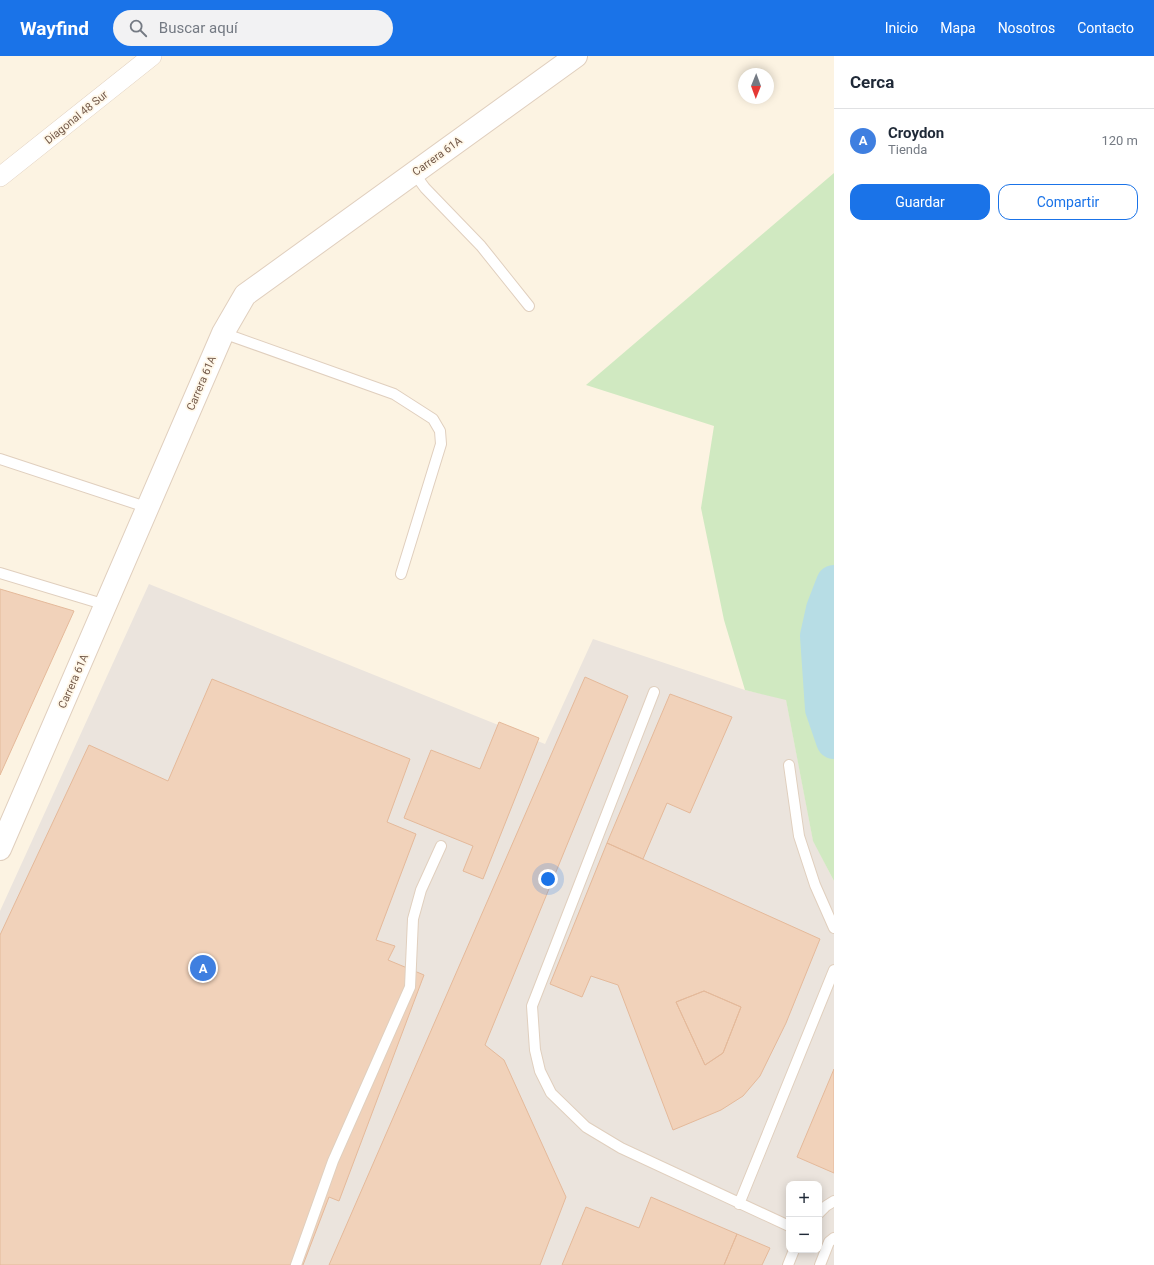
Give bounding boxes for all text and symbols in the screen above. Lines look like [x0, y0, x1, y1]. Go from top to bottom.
search box [113, 10, 393, 46]
text: Wayfind [20, 17, 89, 40]
icon: search [127, 17, 149, 39]
text: Buscar aquí [159, 19, 238, 37]
text: Inicio [885, 20, 918, 36]
text: Mapa [940, 20, 976, 36]
text: Nosotros [998, 20, 1055, 36]
text: Contacto [1077, 20, 1134, 36]
north arrow [738, 68, 774, 104]
text: Cerca [850, 72, 894, 92]
street label: Diagonal 48 Sur [42, 88, 111, 147]
text: Croydon [888, 124, 944, 142]
text: A [859, 133, 867, 148]
text: 120 m [1101, 133, 1138, 148]
street label: Carrera 61A [410, 134, 465, 179]
text: Tienda [888, 142, 927, 157]
button: Guardar [850, 184, 990, 220]
button: Compartir [998, 184, 1138, 220]
street label: Carrera 61A [184, 353, 219, 412]
street label: Carrera 61A [56, 651, 92, 710]
your location [538, 869, 558, 889]
pin: A [190, 953, 216, 983]
map controls [786, 1181, 822, 1253]
button: + [786, 1181, 822, 1217]
button: − [786, 1217, 822, 1253]

